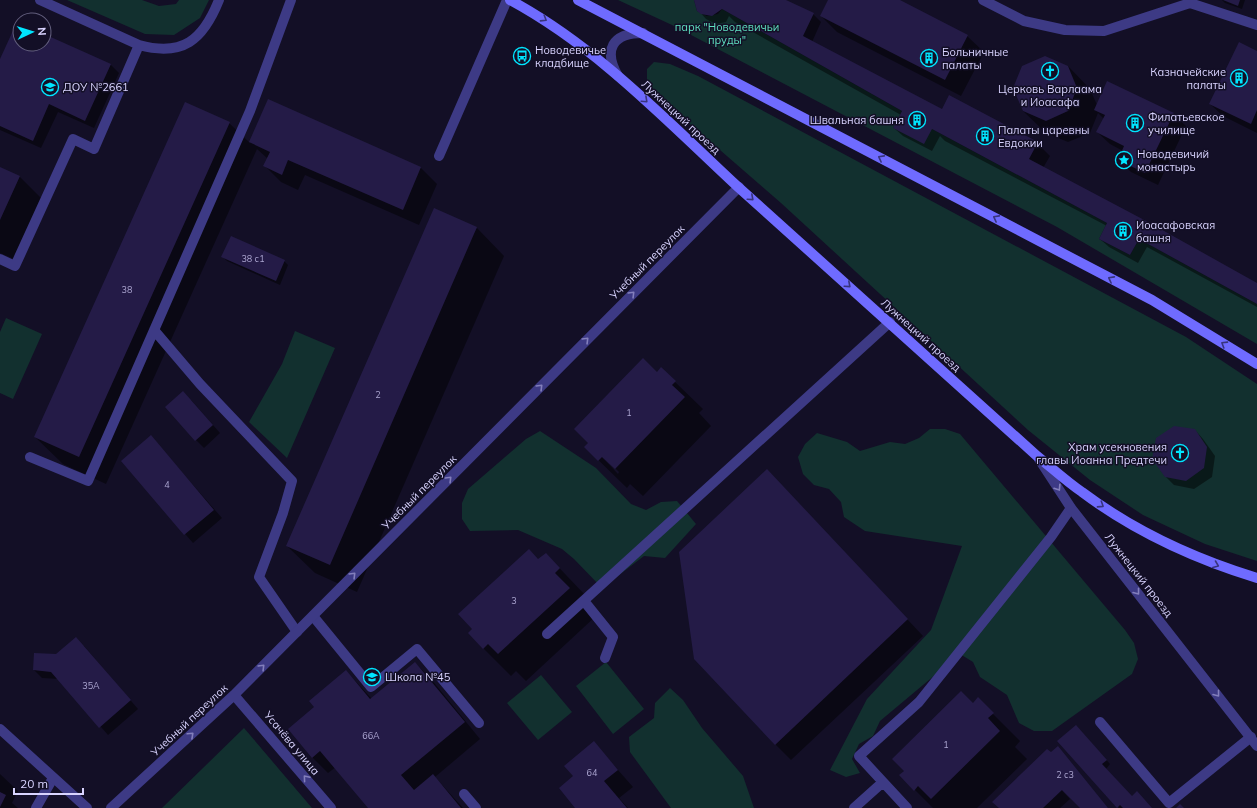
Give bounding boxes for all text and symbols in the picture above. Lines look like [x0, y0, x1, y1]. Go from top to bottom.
north arrow [12, 12, 52, 52]
one-way arrow [540, 14, 547, 21]
park label: парк "Новодевичьи пруды" [675, 20, 779, 47]
text: N [35, 27, 49, 36]
place label: Новодевичье кладбище [535, 43, 606, 70]
place label: Больничные палаты [942, 45, 1008, 72]
bus stop icon: Новодевичье кладбище [512, 46, 532, 66]
building icon: Больничные палаты [919, 48, 939, 68]
church icon: Церковь Варлаама и Иоасафа [1040, 61, 1060, 81]
place label: Казначейские палаты [1150, 65, 1226, 92]
building icon: Казначейские палаты [1229, 68, 1249, 88]
school or university icon: ДОУ №2661 [40, 77, 60, 97]
street label: Лужнецкий проезд [639, 77, 724, 157]
place label: ДОУ №2661 [63, 80, 129, 94]
place label: Церковь Варлаама и Иоасафа [998, 82, 1102, 109]
one-way arrow [640, 96, 648, 103]
building icon: Швальная башня [907, 110, 927, 130]
place label: Филатьевское училище [1148, 110, 1225, 137]
place label: Швальная башня [810, 113, 904, 127]
building icon: Филатьевское училище [1125, 113, 1145, 133]
place label: Палаты царевны Евдокии [998, 123, 1090, 150]
building icon: Палаты царевны Евдокии [975, 126, 995, 146]
place label: Новодевичий монастырь [1137, 147, 1209, 174]
place icon: Новодевичий монастырь [1114, 150, 1134, 170]
one-way arrow [878, 155, 885, 163]
one-way arrow [746, 193, 754, 201]
one-way arrow [993, 216, 1001, 223]
place label: Иоасафовская башня [1136, 218, 1215, 245]
building icon: Иоасафовская башня [1113, 221, 1133, 241]
street label: Учебный переулок [606, 222, 687, 303]
house number: 38 с1 [241, 253, 265, 264]
one-way arrow [1108, 276, 1116, 283]
one-way arrow [843, 280, 851, 287]
house number: 38 [122, 284, 132, 295]
one-way arrow [627, 291, 635, 299]
street label: Лужнецкий проезд [878, 295, 964, 375]
one-way arrow [581, 337, 589, 345]
one-way arrow [1221, 341, 1228, 349]
one-way arrow [535, 384, 543, 392]
house number: 2 [375, 389, 381, 400]
house number: 1 [626, 407, 632, 418]
place label: Храм усекновения главы Иоанна Предтечи [1036, 440, 1167, 467]
church icon: Храм усекновения главы Иоанна Предтечи [1170, 443, 1190, 463]
street label: Учебный переулок [378, 452, 459, 533]
one-way arrow [444, 476, 452, 484]
house number: 4 [164, 479, 170, 490]
one-way arrow [1053, 484, 1061, 491]
one-way arrow [1097, 500, 1104, 508]
street label: Лужнецкий проезд [1102, 530, 1176, 620]
one-way arrow [1212, 560, 1219, 568]
one-way arrow [349, 572, 356, 580]
one-way arrow [1132, 587, 1139, 594]
house number: 3 [511, 595, 517, 606]
one-way arrow [257, 664, 265, 672]
school or university icon: Школа №45 [362, 667, 382, 687]
place label: Школа №45 [385, 670, 451, 684]
house number: 35А [82, 680, 100, 691]
street label: Учебный переулок [147, 681, 230, 760]
one-way arrow [1212, 690, 1219, 697]
street label: Усачёва улица [261, 707, 323, 778]
house number: 66А [362, 730, 380, 741]
one-way arrow [186, 732, 194, 740]
house number: 1 [943, 739, 949, 750]
house number: 64 [587, 767, 598, 778]
house number: 2 с3 [1056, 769, 1074, 780]
scale bar [14, 770, 83, 796]
text: 20 m [20, 776, 48, 791]
one-way arrow [303, 776, 310, 783]

